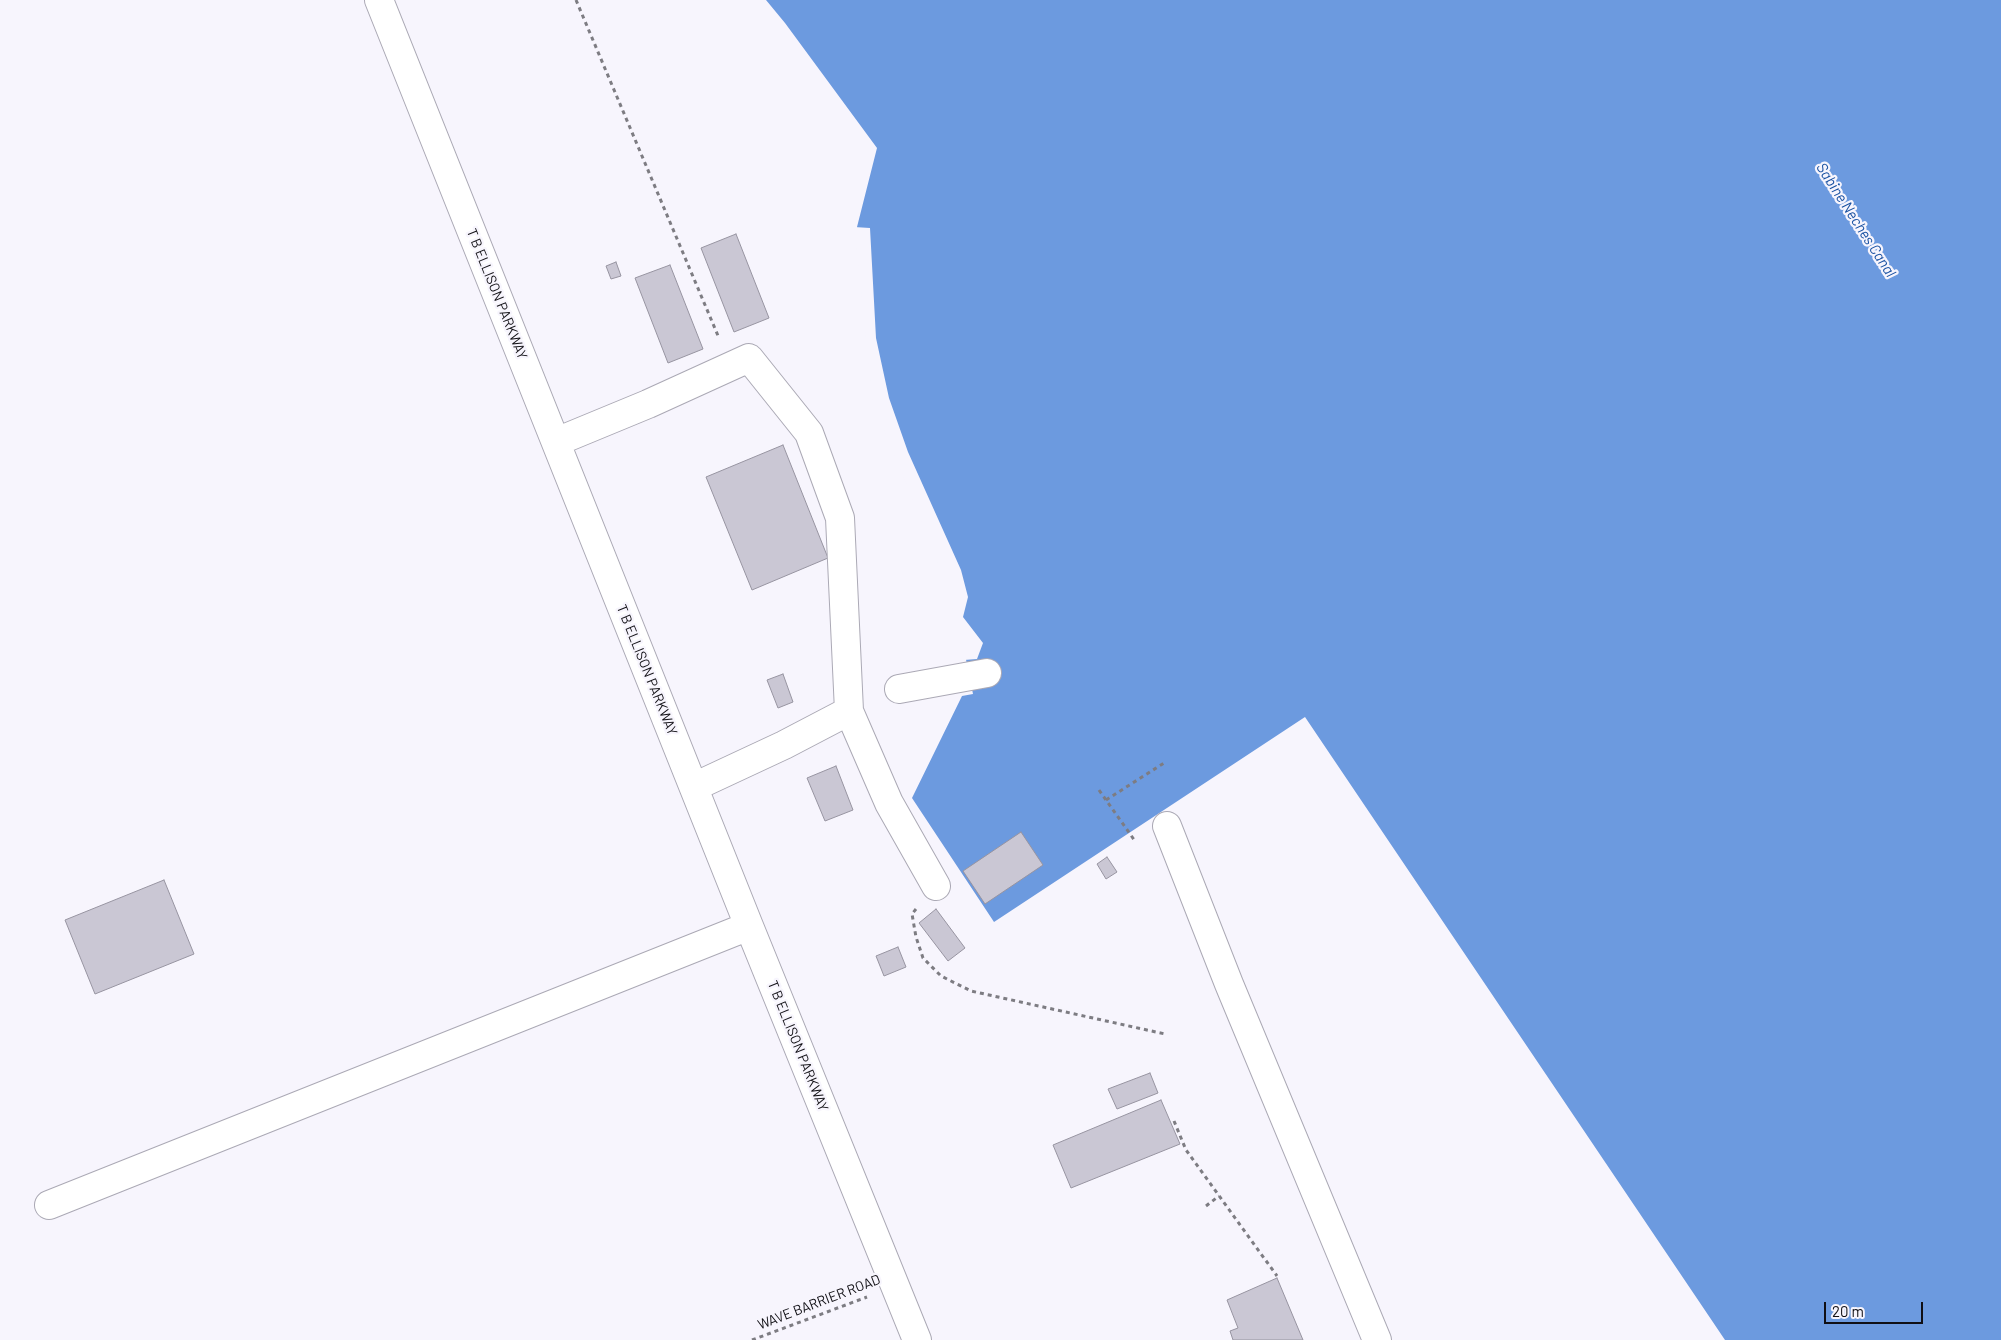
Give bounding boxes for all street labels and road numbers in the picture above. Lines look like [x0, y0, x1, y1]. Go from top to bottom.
street label: T B ELLISON PARKWAY [463, 226, 531, 362]
street label: T B ELLISON PARKWAY [613, 602, 681, 738]
street label: T B ELLISON PARKWAY [764, 978, 832, 1114]
street label: WAVE BARRIER ROAD [755, 1271, 883, 1333]

